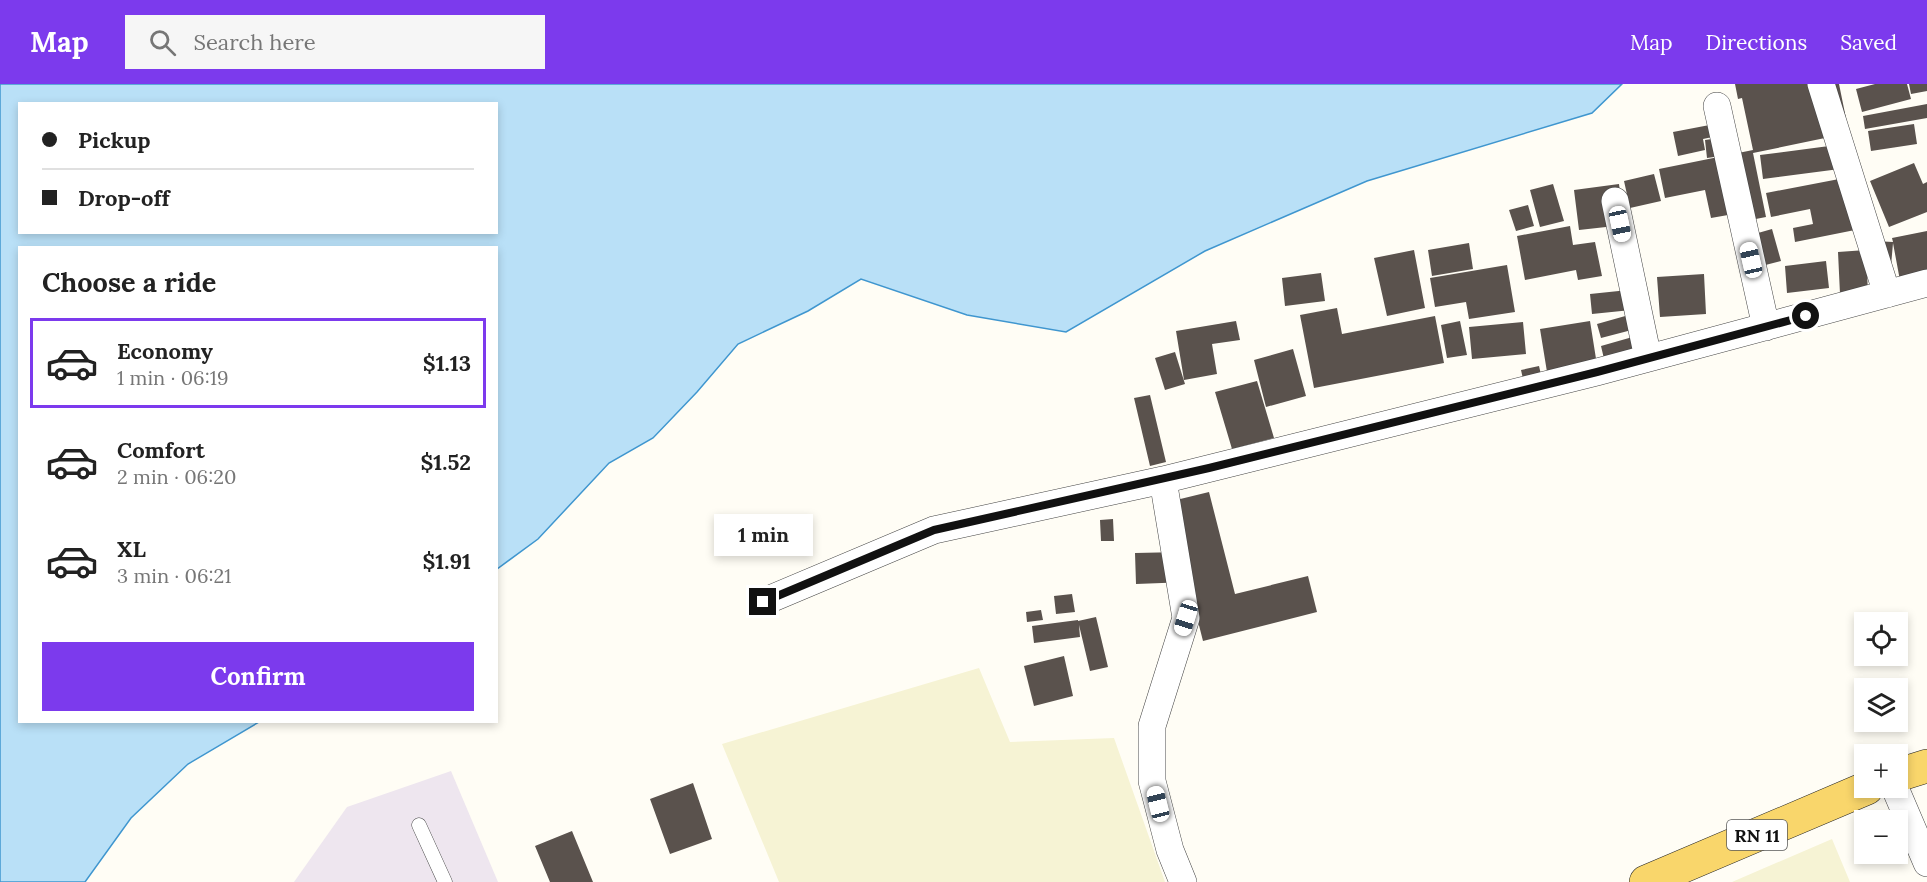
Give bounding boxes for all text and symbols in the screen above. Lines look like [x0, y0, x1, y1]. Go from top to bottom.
search box [125, 15, 545, 69]
text: Map [30, 24, 89, 60]
icon: search [146, 26, 179, 59]
text: Search here [194, 28, 316, 56]
text: Map [1630, 29, 1673, 56]
text: Directions [1706, 29, 1807, 56]
text: Saved [1840, 29, 1897, 56]
text: Pickup [78, 126, 151, 154]
text: Drop-off [78, 184, 170, 212]
car [1607, 205, 1633, 243]
car [1738, 240, 1764, 280]
text: Choose a ride [42, 265, 216, 299]
route start [1792, 302, 1819, 329]
icon: car [45, 336, 99, 390]
text: Economy [117, 337, 213, 365]
text: $1.13 [423, 349, 471, 377]
text: 1 min · 06:19 [117, 365, 229, 390]
icon: car [45, 435, 99, 489]
text: Comfort [117, 436, 205, 464]
text: $1.52 [420, 448, 471, 476]
text: 2 min · 06:20 [117, 464, 236, 489]
callout: 1 min [714, 515, 813, 557]
text: 1 min [738, 522, 789, 547]
icon: car [45, 534, 99, 588]
text: XL [117, 535, 146, 563]
text: $1.91 [422, 547, 471, 575]
text: 3 min · 06:21 [117, 563, 232, 588]
route end [749, 588, 776, 615]
car [1172, 598, 1200, 638]
map controls [1854, 612, 1908, 864]
button: locate [1854, 612, 1908, 666]
button: Confirm [42, 642, 474, 711]
button: layers [1854, 678, 1908, 732]
button: + [1854, 744, 1908, 798]
car [1145, 784, 1171, 824]
button: − [1854, 810, 1908, 864]
road number: RN 11 [1727, 820, 1787, 850]

